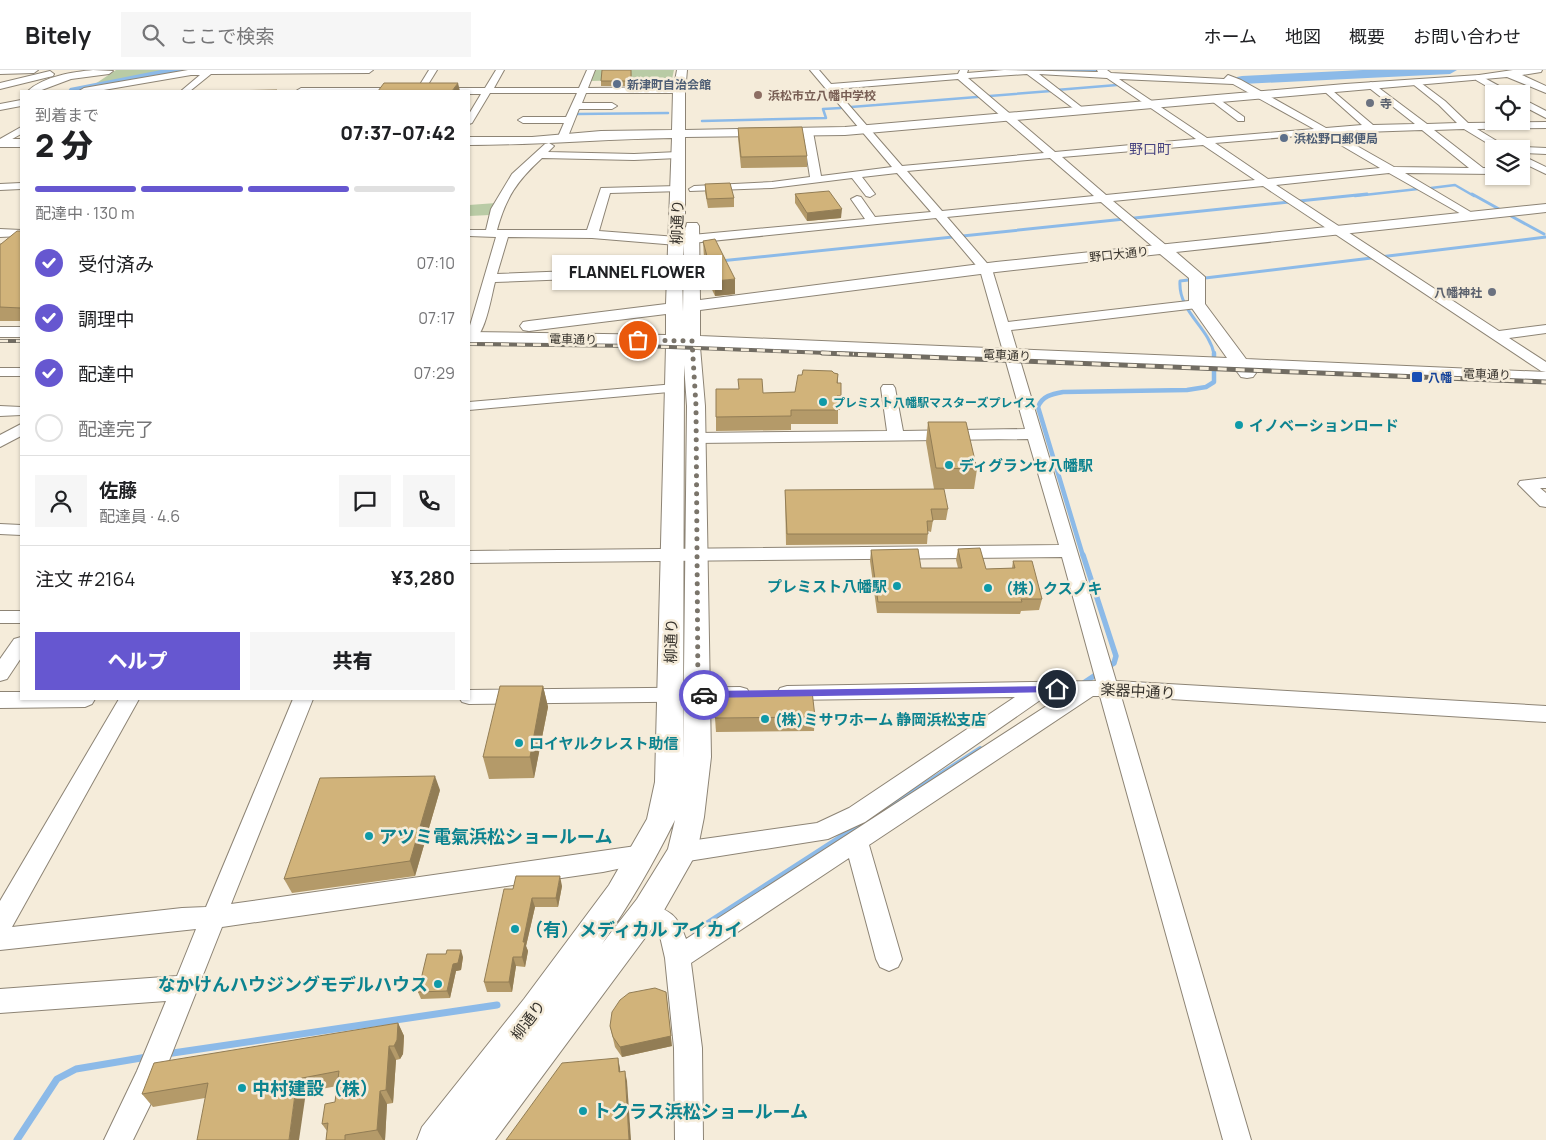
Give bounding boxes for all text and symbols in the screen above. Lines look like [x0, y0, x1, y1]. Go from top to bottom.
search box [121, 12, 471, 57]
text: Bitely [25, 18, 91, 51]
icon: search [139, 21, 167, 49]
text: ここで検索 [179, 23, 274, 49]
text: ホーム [1204, 24, 1257, 48]
text: 地図 [1285, 24, 1321, 48]
text: 概要 [1349, 24, 1385, 48]
text: お問い合わせ [1413, 24, 1521, 48]
place label: 新津町自治会館 [627, 76, 711, 93]
marker: 新津町自治会館 [611, 78, 623, 90]
map controls [1485, 85, 1530, 185]
button: locate [1485, 85, 1530, 130]
place label: 浜松市立八幡中学校 [768, 87, 876, 104]
marker: 浜松市立八幡中学校 [752, 89, 764, 101]
place label: 寺 [1380, 95, 1392, 112]
marker: 寺 [1364, 97, 1376, 109]
text: 到着まで [35, 104, 99, 126]
text: 07:37–07:42 [340, 120, 455, 146]
text: 2 分 [35, 123, 93, 167]
place label: 浜松野口郵便局 [1294, 130, 1378, 147]
marker: 浜松野口郵便局 [1278, 132, 1290, 144]
district label: 野口町 [1129, 139, 1171, 158]
button: layers [1485, 140, 1530, 185]
street label: 柳通り [666, 199, 688, 245]
text: 配達中 · 130 m [35, 202, 135, 224]
street label: 野口大通り [1088, 242, 1150, 266]
icon: check [35, 249, 63, 277]
text: 受付済み [78, 251, 154, 277]
text: 07:10 [416, 252, 455, 274]
callout: FLANNEL FLOWER [553, 255, 723, 290]
text: FLANNEL FLOWER [569, 261, 705, 283]
place label: 八幡神社 [1434, 284, 1482, 301]
marker: 八幡神社 [1486, 286, 1498, 298]
icon: check [35, 304, 63, 332]
text: 調理中 [78, 306, 135, 332]
text: 07:17 [418, 307, 455, 329]
pin [617, 319, 659, 361]
icon: bag [624, 326, 652, 354]
street label: 電車通り [549, 330, 597, 348]
street label: 電車通り [983, 345, 1031, 365]
icon: check [35, 359, 63, 387]
text: 配達中 [78, 361, 135, 387]
text: 07:29 [413, 362, 455, 384]
street label: 電車通り [1463, 365, 1511, 383]
place label: 八幡 [1428, 369, 1452, 386]
marker: 八幡 [1410, 370, 1424, 384]
place label: プレミスト八幡駅マスターズプレイス [833, 394, 1036, 411]
marker: プレミスト八幡駅マスターズプレイス [817, 396, 829, 408]
place label: イノベーションロード [1249, 415, 1399, 436]
text: 配達完了 [78, 416, 154, 442]
marker: イノベーションロード [1233, 419, 1245, 431]
place label: ディグランセ八幡駅 [959, 455, 1093, 476]
marker: ディグランセ八幡駅 [943, 459, 955, 471]
button: person [35, 475, 87, 527]
button: chat [339, 475, 391, 527]
button: phone [403, 475, 455, 527]
text: 佐藤 [99, 477, 137, 503]
text: 配達員 · 4.6 [99, 505, 180, 527]
text: ¥3,280 [391, 565, 455, 591]
text: 注文 #2164 [35, 566, 136, 592]
place label: プレミスト八幡駅 [767, 576, 887, 597]
place label: （株）クスノキ [998, 578, 1103, 599]
marker: プレミスト八幡駅 [891, 580, 903, 592]
marker: （株）クスノキ [982, 582, 994, 594]
street label: 柳通り [660, 618, 682, 664]
button: ヘルプ [35, 632, 240, 690]
button: 共有 [250, 632, 455, 690]
pin [1036, 668, 1078, 710]
courier [679, 670, 729, 720]
icon: home [1043, 675, 1071, 703]
street label: 楽器中通り [1100, 679, 1176, 703]
icon: car [690, 681, 718, 709]
place label: (株)ミサワホーム 静岡浜松支店 [775, 709, 986, 730]
marker: (株)ミサワホーム 静岡浜松支店 [759, 713, 771, 725]
place label: ロイヤルクレスト助信 [529, 733, 679, 754]
marker: ロイヤルクレスト助信 [513, 737, 525, 749]
place label: アツミ電氣浜松ショールーム [379, 824, 612, 848]
marker: アツミ電氣浜松ショールーム [363, 830, 375, 842]
place label: （有）メディカル アイカイ [525, 917, 742, 941]
marker: （有）メディカル アイカイ [509, 923, 521, 935]
place label: なかけんハウジングモデルハウス [158, 972, 428, 996]
marker: なかけんハウジングモデルハウス [432, 978, 444, 990]
street label: 柳通り [506, 996, 550, 1044]
place label: 中村建設（株） [252, 1076, 378, 1100]
marker: 中村建設（株） [236, 1082, 248, 1094]
place label: トクラス浜松ショールーム [593, 1099, 808, 1123]
marker: トクラス浜松ショールーム [577, 1105, 589, 1117]

